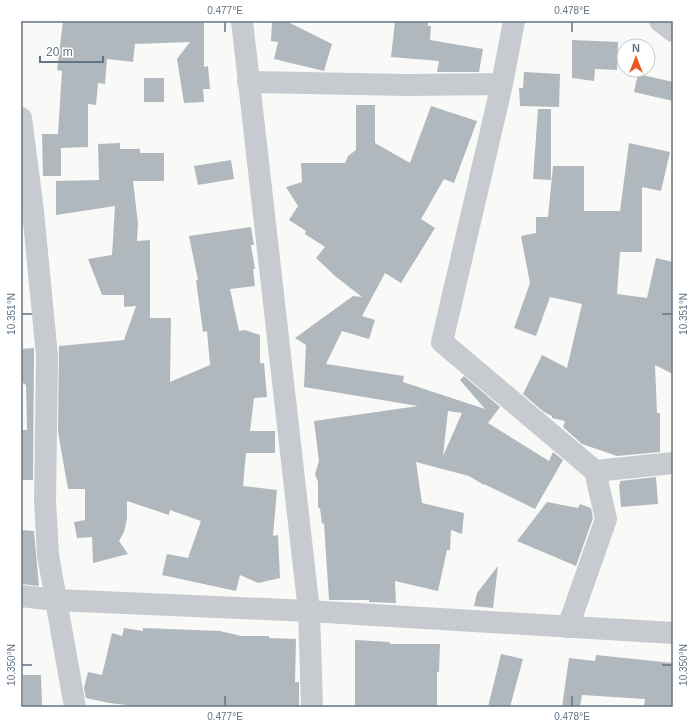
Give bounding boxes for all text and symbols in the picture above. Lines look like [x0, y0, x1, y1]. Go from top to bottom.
text: 0.477°E [207, 5, 243, 16]
text: 0.478°E [554, 5, 590, 16]
scale bar [40, 38, 103, 64]
north arrow [616, 38, 656, 78]
text: N [632, 42, 640, 54]
text: 20 m [46, 45, 73, 59]
text: 10.351°N [6, 293, 17, 335]
text: 10.351°N [678, 293, 689, 335]
text: 10.350°N [6, 644, 17, 686]
text: 10.350°N [678, 644, 689, 686]
text: 0.477°E [207, 711, 243, 722]
text: 0.478°E [554, 711, 590, 722]

